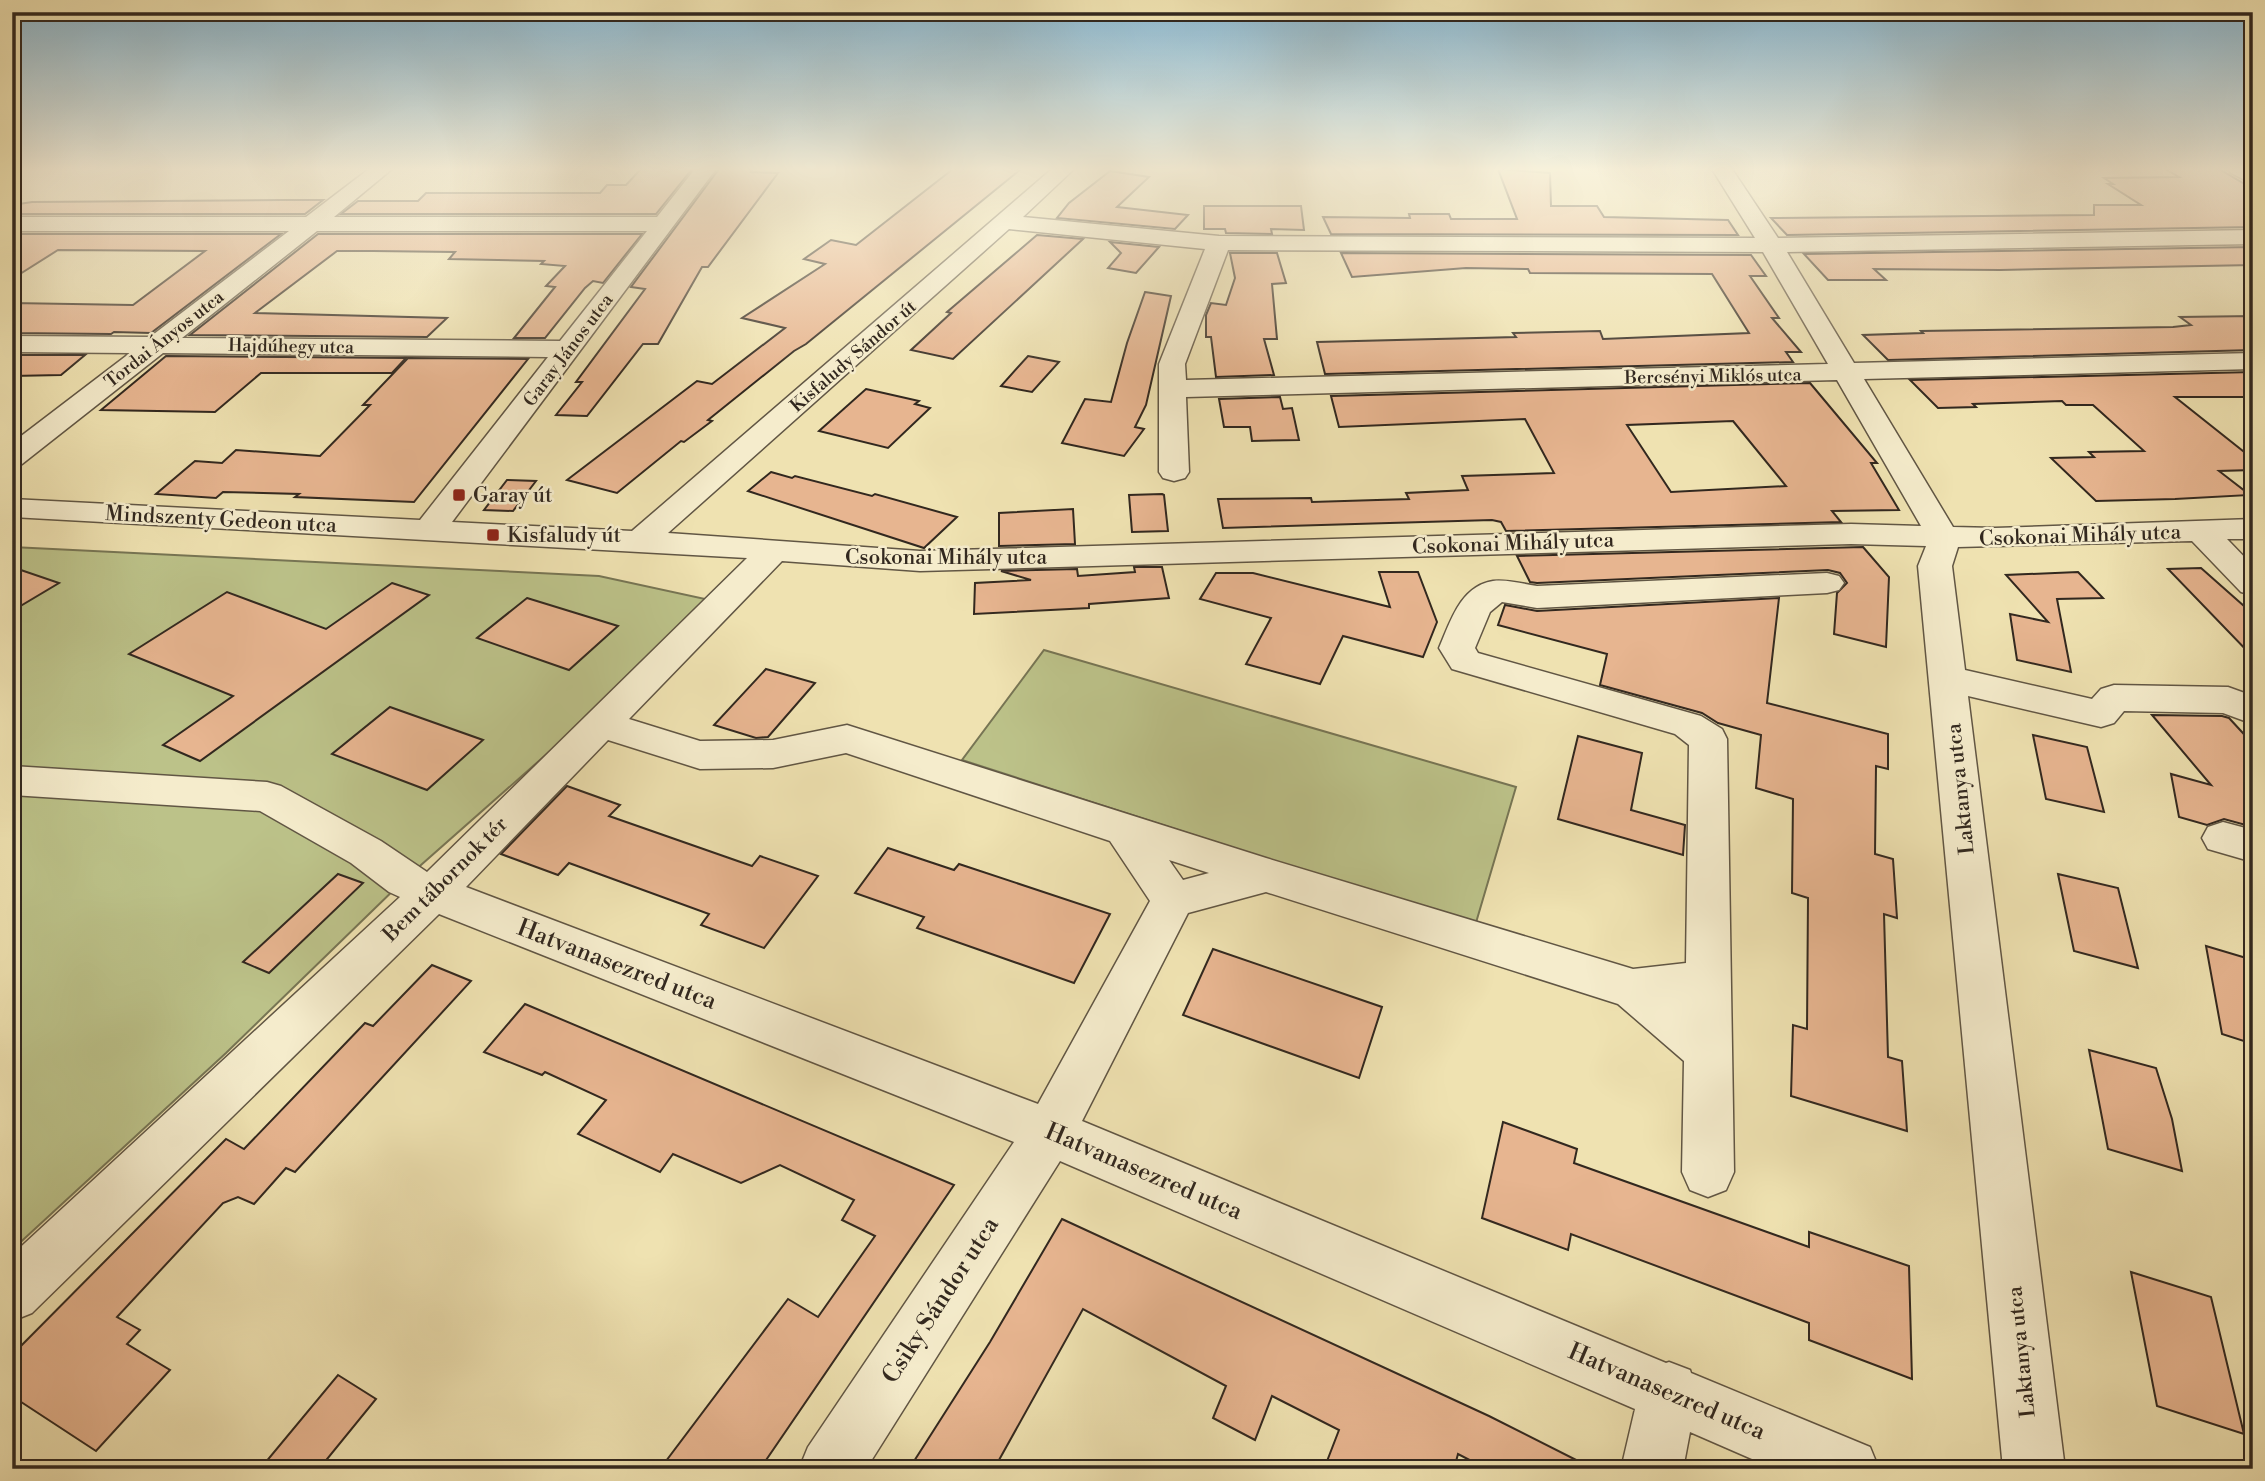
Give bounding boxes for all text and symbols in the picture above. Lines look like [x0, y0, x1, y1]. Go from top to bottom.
street label: Tordai Ányos utca [100, 285, 229, 393]
street label: Garay János utca [519, 289, 619, 411]
street label: Kisfaludy Sándor út [786, 295, 922, 417]
street label: Hajdúhegy utca [228, 334, 355, 359]
street label: Bercsényi Miklós utca [1623, 363, 1803, 390]
place label: Garay út [473, 483, 553, 509]
marker: Garay út [451, 487, 467, 503]
street label: Mindszenty Gedeon utca [104, 501, 338, 539]
street label: Csokonai Mihály utca [1979, 519, 2182, 553]
place label: Kisfaludy út [507, 523, 622, 549]
marker: Kisfaludy út [485, 527, 501, 543]
street label: Csokonai Mihály utca [1412, 527, 1615, 561]
street label: Csokonai Mihály utca [845, 545, 1047, 571]
street label: Laktanya utca [1941, 722, 1981, 856]
street label: Bem tábornok tér [377, 812, 514, 948]
street label: Hatvanasezred utca [513, 913, 722, 1017]
street label: Hatvanasezred utca [1040, 1117, 1248, 1227]
street label: Csiky Sándor utca [876, 1211, 1006, 1389]
street label: Laktanya utca [2002, 1285, 2042, 1419]
street label: Hatvanasezred utca [1563, 1337, 1771, 1447]

